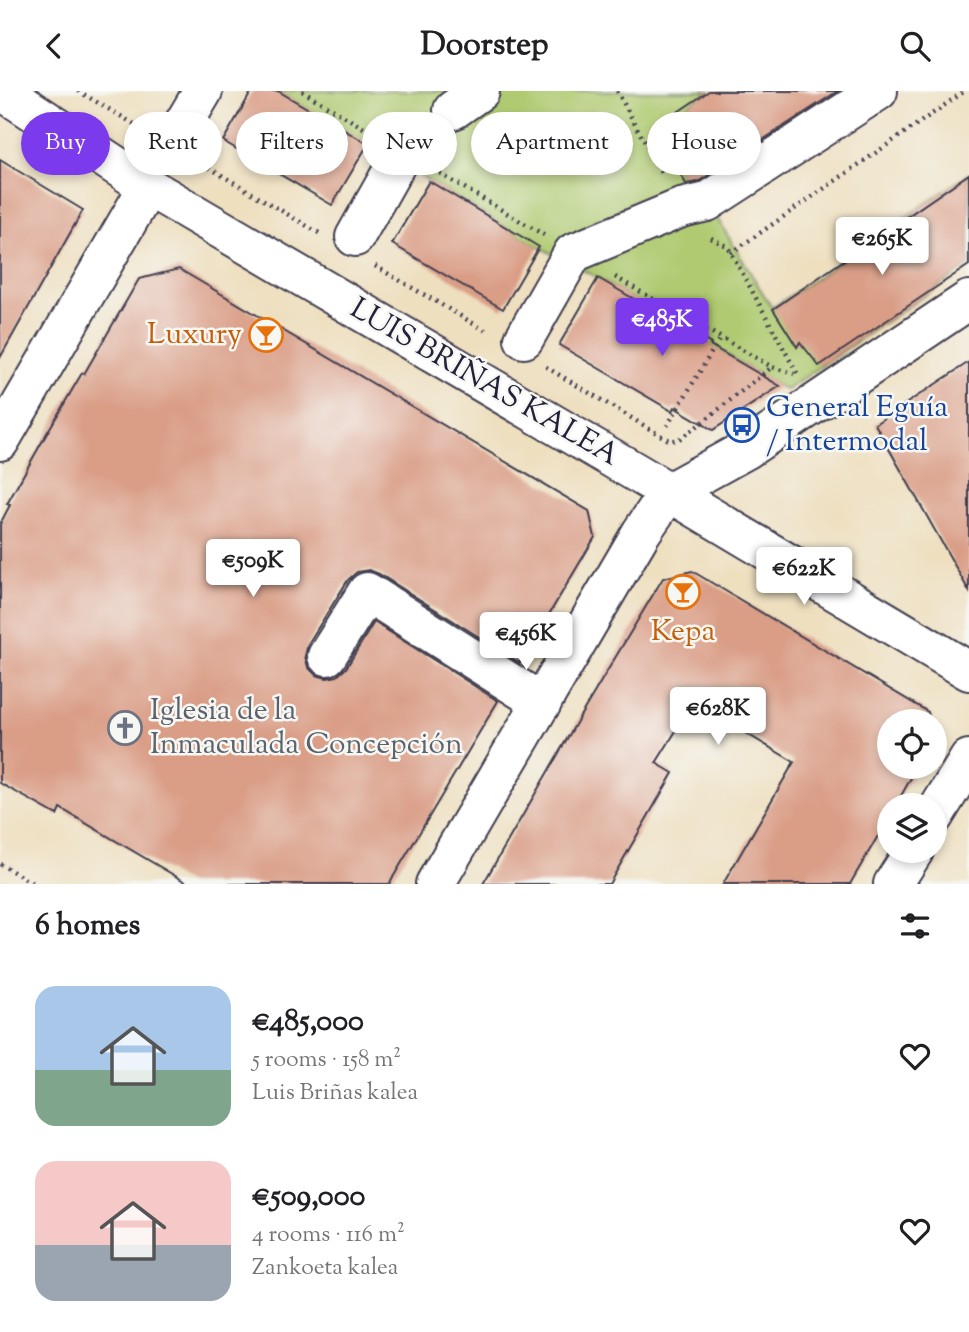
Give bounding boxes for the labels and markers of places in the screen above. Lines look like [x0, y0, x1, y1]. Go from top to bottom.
pin: €265K [833, 218, 931, 277]
pin: €485K [613, 299, 711, 358]
place label: Luxury [147, 314, 242, 357]
bar icon: Luxury [247, 316, 285, 354]
place label: General Eguía / Intermodal [766, 387, 948, 464]
bus stop icon: General Eguía / Intermodal [723, 406, 761, 444]
pin: €509K [204, 539, 302, 599]
pin: €622K [755, 547, 853, 607]
bar icon: Kepa [664, 573, 702, 611]
place label: Kepa [651, 611, 715, 654]
pin: €456K [477, 613, 575, 672]
pin: €628K [669, 687, 767, 747]
place label: Iglesia de la Inmaculada Concepción [150, 690, 463, 767]
church icon: Iglesia de la Inmaculada Concepción [106, 709, 144, 747]

